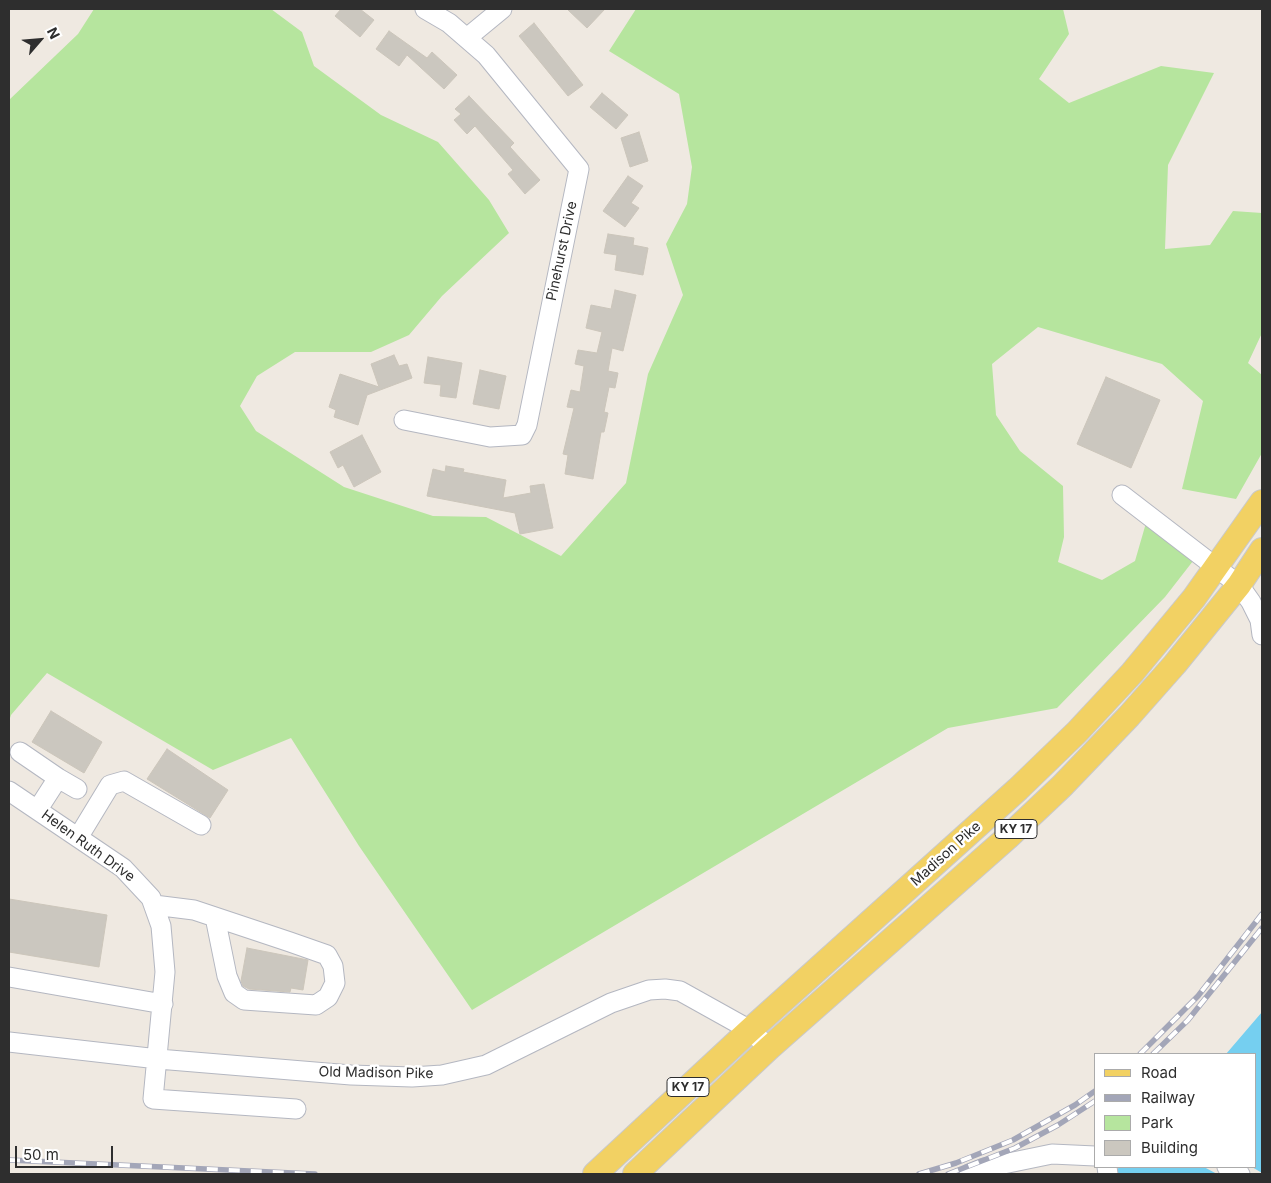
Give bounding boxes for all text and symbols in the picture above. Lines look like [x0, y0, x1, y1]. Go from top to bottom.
north arrow [15, 15, 65, 65]
text: N [44, 24, 64, 42]
street label: Pinehurst Drive [543, 200, 581, 302]
street label: Helen Ruth Drive [38, 807, 138, 885]
street label: Madison Pike [908, 818, 984, 890]
road number: KY 17 [995, 820, 1037, 839]
legend [1094, 1053, 1256, 1168]
text: Road [1141, 1063, 1177, 1082]
street label: Old Madison Pike [318, 1064, 434, 1082]
road number: KY 17 [667, 1078, 709, 1096]
text: Railway [1141, 1088, 1195, 1107]
text: Park [1141, 1113, 1173, 1132]
scale bar [18, 1136, 115, 1168]
text: Building [1141, 1138, 1198, 1157]
text: 50 m [23, 1145, 59, 1164]

